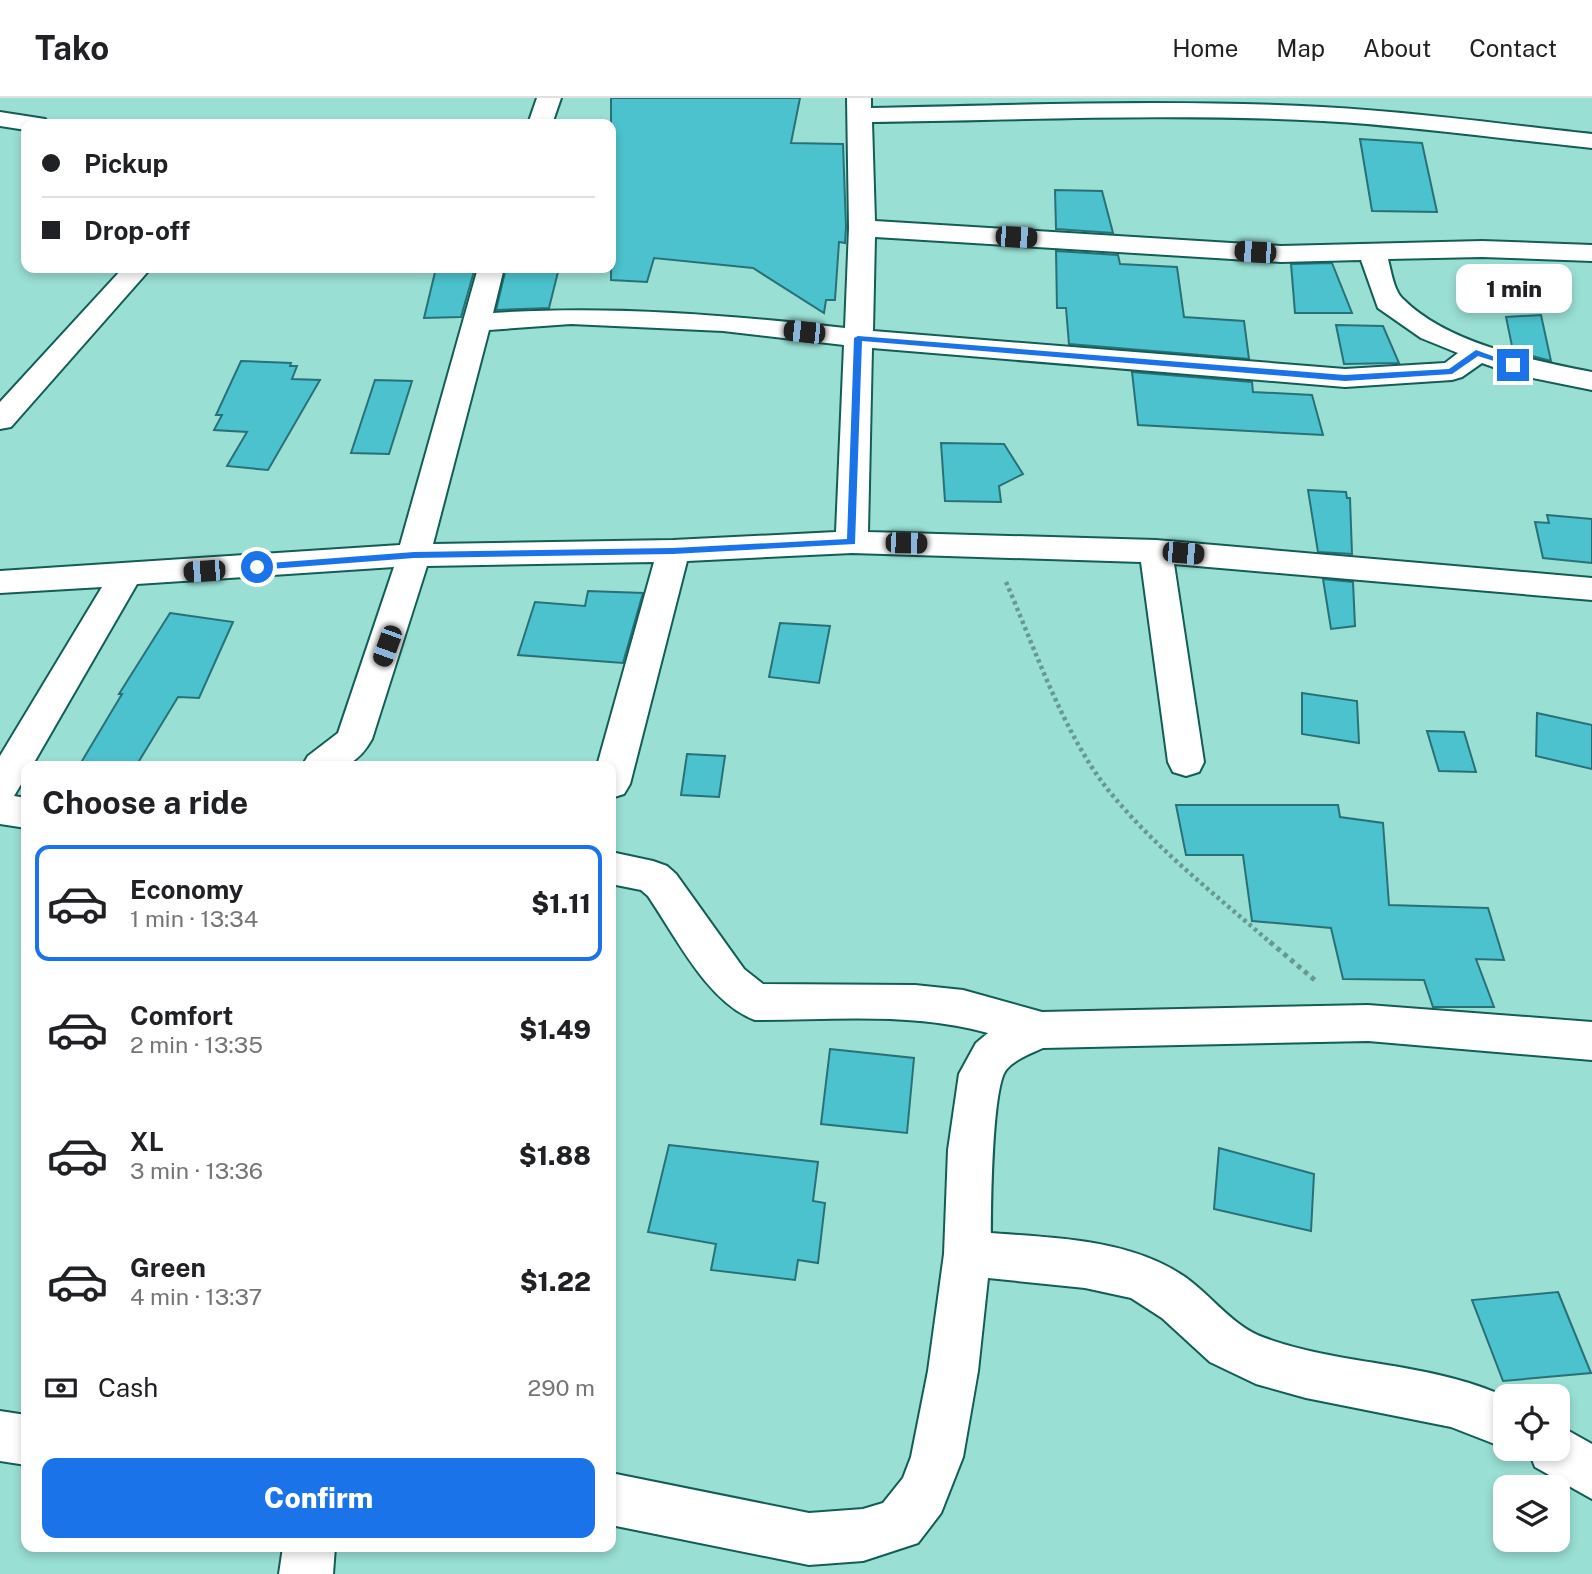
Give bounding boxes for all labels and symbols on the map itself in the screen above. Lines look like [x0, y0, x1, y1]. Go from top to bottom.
car [995, 225, 1038, 249]
car [1234, 240, 1277, 264]
callout: 1 min [1455, 264, 1571, 313]
car [783, 319, 826, 345]
route end [1497, 349, 1529, 381]
car [885, 532, 928, 554]
car [1162, 541, 1205, 565]
route start [241, 551, 273, 583]
car [183, 559, 226, 583]
car [370, 623, 405, 669]

